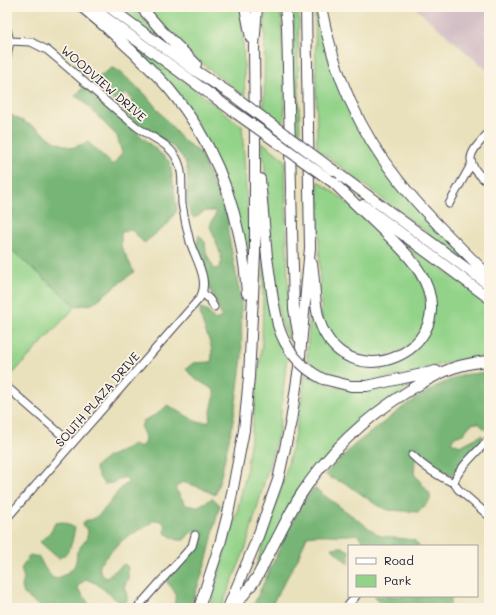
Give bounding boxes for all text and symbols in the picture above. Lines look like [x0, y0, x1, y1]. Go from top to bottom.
street label: WOODVIEW DRIVE [58, 42, 150, 124]
street label: SOUTH PLAZA DRIVE [51, 348, 143, 450]
legend [348, 545, 478, 597]
text: Road [384, 552, 414, 568]
text: Park [384, 572, 411, 588]

